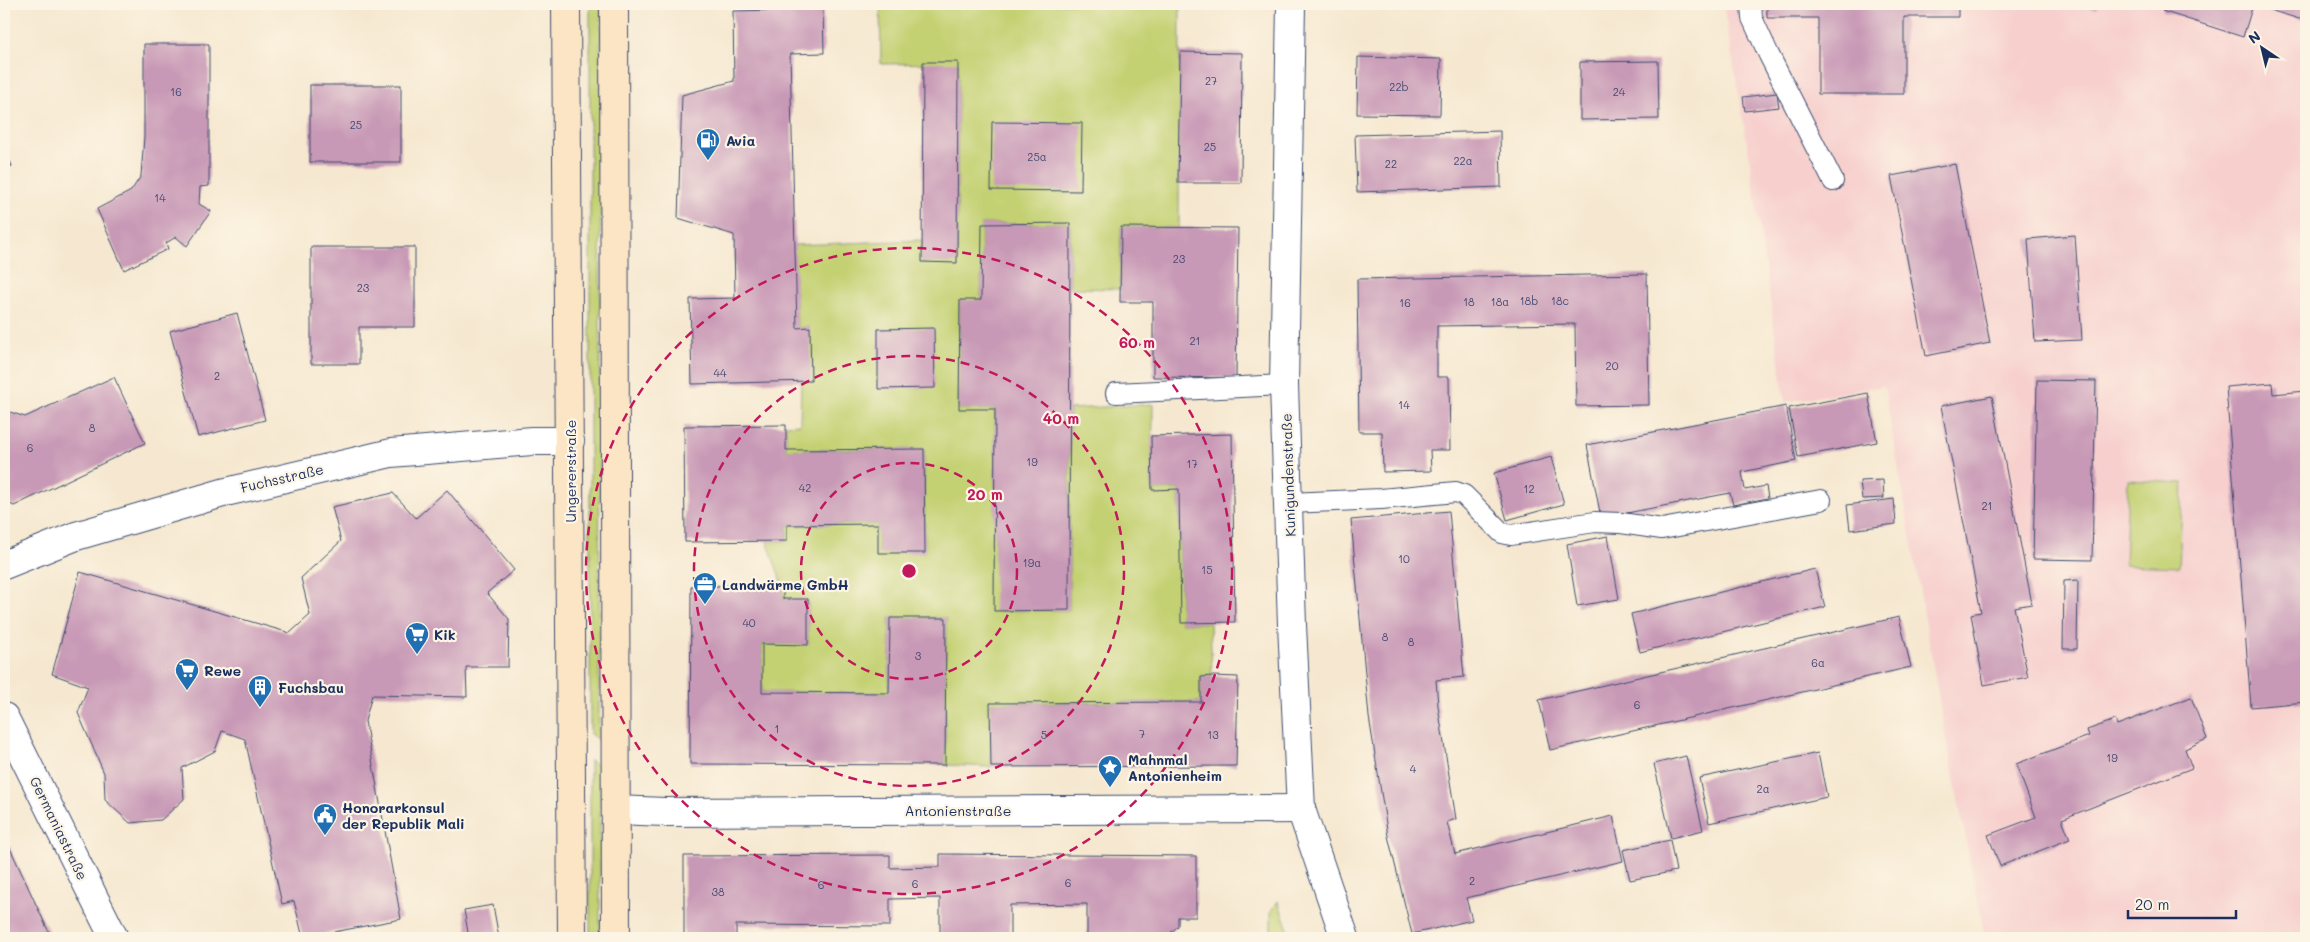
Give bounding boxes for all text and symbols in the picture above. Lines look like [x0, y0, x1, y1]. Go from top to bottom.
north arrow [2238, 22, 2288, 72]
text: N [2244, 26, 2264, 48]
house number: 27 [1205, 73, 1217, 88]
house number: 22b [1389, 79, 1409, 94]
house number: 16 [170, 84, 182, 99]
house number: 24 [1613, 84, 1626, 99]
house number: 25 [350, 117, 362, 132]
fuel station icon: Avia [695, 127, 721, 161]
place label: Avia [726, 131, 756, 150]
house number: 25 [1204, 139, 1216, 154]
house number: 25a [1027, 149, 1047, 164]
house number: 22a [1453, 153, 1473, 168]
house number: 22 [1385, 156, 1397, 171]
house number: 14 [154, 190, 166, 205]
house number: 23 [1173, 251, 1186, 266]
house number: 23 [357, 280, 370, 295]
house number: 18b [1520, 293, 1538, 308]
house number: 18c [1551, 293, 1569, 308]
house number: 18 [1463, 294, 1475, 309]
house number: 18a [1491, 294, 1509, 309]
house number: 16 [1399, 295, 1411, 310]
text: 60 m [1119, 332, 1155, 352]
house number: 21 [1189, 333, 1201, 348]
house number: 20 [1606, 358, 1619, 373]
house number: 44 [714, 365, 727, 380]
house number: 2 [214, 368, 220, 383]
house number: 14 [1398, 397, 1410, 412]
text: 40 m [1043, 408, 1079, 428]
street label: Kunigundenstraße [1276, 413, 1300, 537]
house number: 8 [89, 420, 96, 435]
street label: Ungererstraße [561, 420, 580, 522]
house number: 6 [27, 440, 33, 455]
house number: 19 [1026, 454, 1038, 469]
house number: 17 [1186, 456, 1198, 471]
street label: Fuchsstraße [239, 459, 325, 497]
house number: 42 [799, 480, 811, 495]
house number: 12 [1523, 481, 1535, 496]
text: 20 m [967, 484, 1003, 504]
house number: 21 [1981, 498, 1993, 513]
house number: 10 [1398, 551, 1410, 566]
house number: 19a [1023, 555, 1041, 570]
centre of rings [900, 562, 918, 580]
house number: 15 [1201, 562, 1213, 577]
office icon: Landwärme GmbH [692, 571, 718, 605]
place label: Landwärme GmbH [722, 575, 849, 594]
house number: 40 [742, 615, 756, 630]
supermarket icon: Kik [404, 621, 430, 655]
place label: Kik [434, 625, 456, 644]
house number: 8 [1382, 629, 1389, 644]
house number: 8 [1408, 634, 1415, 649]
house number: 3 [915, 648, 922, 663]
house number: 6a [1811, 655, 1825, 670]
supermarket icon: Rewe [174, 657, 200, 691]
place label: Rewe [204, 661, 241, 680]
building icon: Fuchsbau [247, 674, 273, 708]
place label: Fuchsbau [278, 678, 344, 697]
house number: 6 [1634, 697, 1640, 712]
house number: 1 [775, 721, 779, 736]
house number: 7 [1139, 726, 1145, 741]
house number: 5 [1041, 727, 1047, 742]
house number: 13 [1207, 727, 1219, 742]
place label: Mahnmal Antonienheim [1128, 750, 1222, 785]
house number: 19 [2106, 750, 2118, 765]
place icon: Mahnmal Antonienheim [1097, 754, 1123, 788]
house number: 4 [1410, 761, 1417, 776]
street label: Germaniastraße [26, 773, 92, 883]
house number: 2a [1757, 781, 1770, 796]
place label: Honorarkonsul der Republik Mali [342, 798, 465, 833]
street label: Antonienstraße [905, 801, 1011, 820]
public building icon: Honorarkonsul der Republik Mali [312, 802, 338, 836]
house number: 2 [1469, 873, 1475, 888]
house number: 6 [1065, 875, 1071, 890]
house number: 6 [912, 876, 918, 891]
house number: 6 [818, 877, 824, 892]
house number: 38 [711, 884, 725, 899]
scale bar [2128, 887, 2235, 919]
text: 20 m [2135, 894, 2169, 914]

